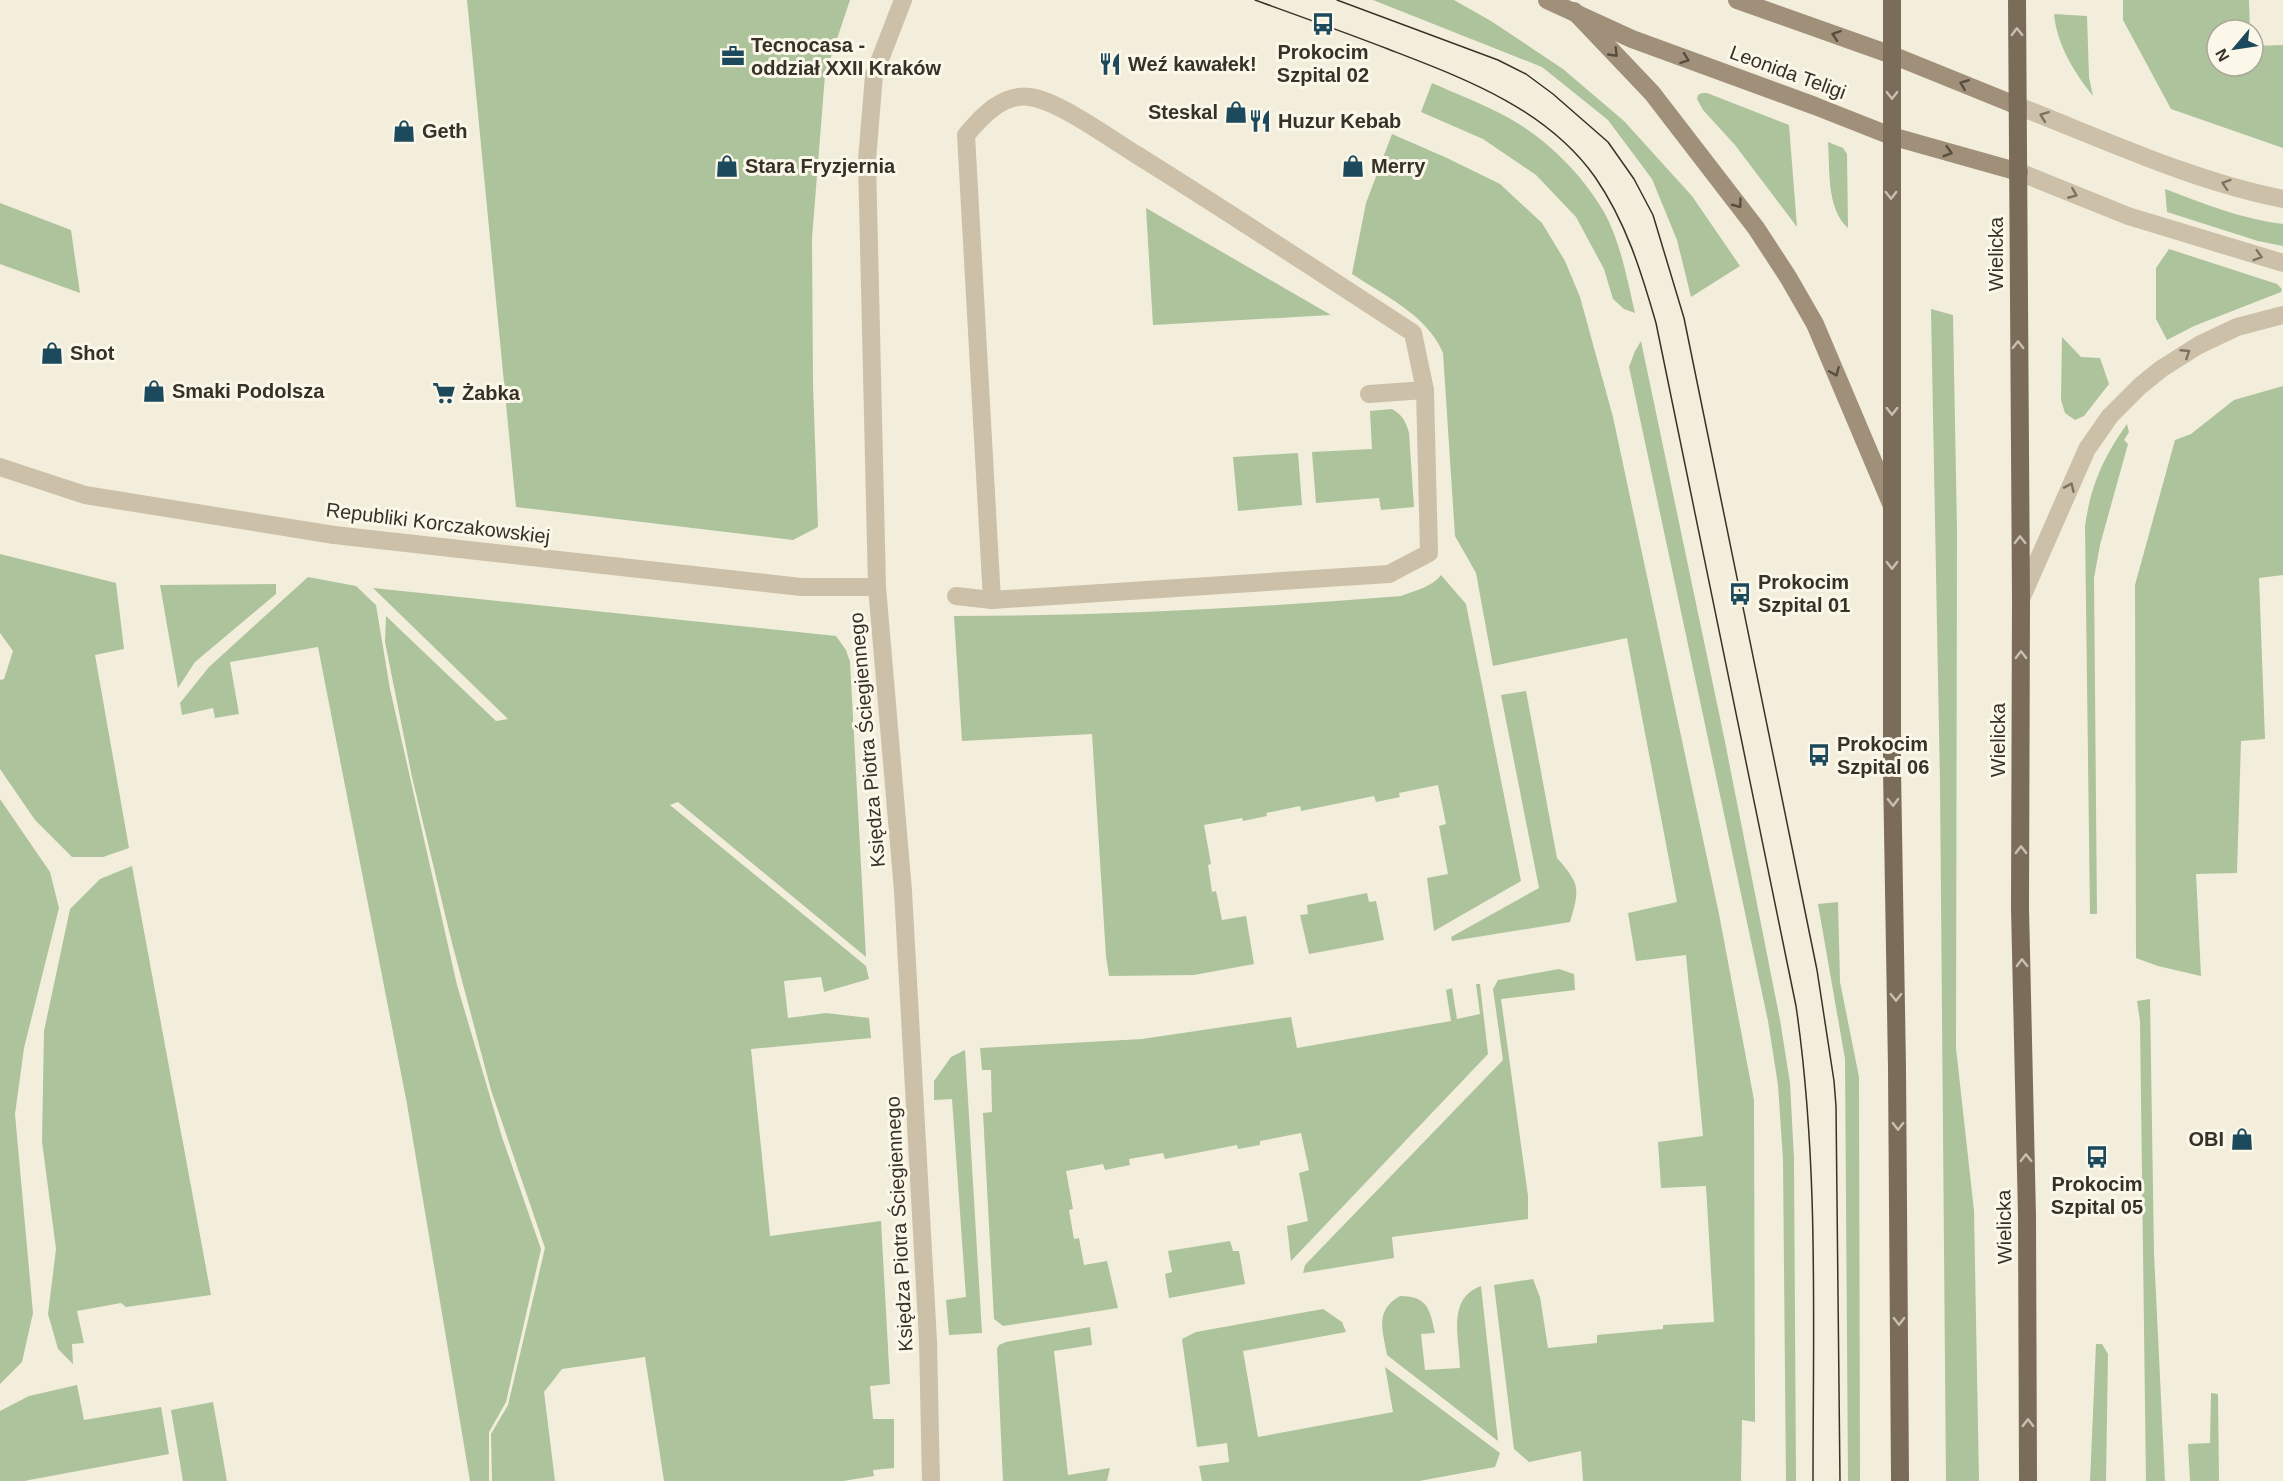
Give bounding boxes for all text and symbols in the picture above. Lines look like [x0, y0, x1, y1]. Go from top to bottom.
bus stop icon: Prokocim Szpital 02 [1310, 11, 1336, 37]
north arrow [2205, 18, 2265, 78]
one-way arrow [2011, 28, 2024, 37]
one-way arrow [1831, 30, 1842, 43]
place label: Tecnocasa - oddział XXII Kraków [751, 34, 941, 79]
place label: Prokocim Szpital 02 [1277, 41, 1369, 86]
street label: Leonida Teligi [1727, 41, 1849, 103]
office icon: Tecnocasa - oddział XXII Kraków [720, 43, 746, 69]
one-way arrow [1607, 46, 1618, 57]
text: N [2212, 46, 2233, 64]
restaurant icon: Weź kawałek! [1097, 51, 1123, 77]
one-way arrow [1680, 51, 1690, 64]
place label: Weź kawałek! [1128, 53, 1257, 75]
one-way arrow [1959, 79, 1970, 91]
one-way arrow [1886, 91, 1898, 100]
shop icon: Steskal [1223, 99, 1249, 125]
place label: Steskal [1148, 101, 1218, 123]
restaurant icon: Huzur Kebab [1247, 108, 1273, 134]
place label: Huzur Kebab [1278, 110, 1401, 132]
one-way arrow [2039, 111, 2050, 123]
shop icon: Geth [391, 118, 417, 144]
place label: Geth [422, 120, 468, 142]
one-way arrow [1942, 145, 1953, 157]
shop icon: Stara Fryzjernia [714, 153, 740, 179]
shop icon: Merry [1340, 153, 1366, 179]
place label: Stara Fryzjernia [745, 155, 896, 177]
place label: Merry [1371, 155, 1426, 177]
one-way arrow [2221, 179, 2232, 191]
one-way arrow [2067, 187, 2078, 199]
one-way arrow [1885, 190, 1897, 199]
one-way arrow [1731, 197, 1742, 208]
street label: Wielicka [1985, 216, 2007, 291]
one-way arrow [2252, 249, 2263, 261]
shop icon: Shot [39, 340, 65, 366]
one-way arrow [2012, 341, 2024, 350]
place label: Shot [70, 342, 115, 364]
one-way arrow [2179, 349, 2190, 360]
one-way arrow [1828, 366, 1840, 377]
shop icon: Smaki Podolsza [141, 378, 167, 404]
place label: Smaki Podolsza [172, 380, 325, 402]
supermarket icon: Żabka [431, 380, 457, 406]
place label: Żabka [462, 382, 521, 404]
one-way arrow [1886, 406, 1898, 415]
one-way arrow [2063, 483, 2075, 494]
street label: Republiki Korczakowskiej [325, 498, 551, 548]
one-way arrow [2014, 536, 2027, 545]
one-way arrow [1886, 560, 1898, 569]
place label: Prokocim Szpital 01 [1758, 571, 1850, 616]
bus stop icon: Prokocim Szpital 01 [1727, 581, 1753, 607]
street label: Księdza Piotra Ściegiennego [844, 612, 889, 868]
one-way arrow [2015, 650, 2027, 659]
street label: Wielicka [1987, 702, 2009, 777]
place label: Prokocim Szpital 06 [1837, 733, 1929, 778]
bus stop icon: Prokocim Szpital 06 [1806, 742, 1832, 768]
one-way arrow [1887, 797, 1899, 806]
one-way arrow [2015, 845, 2027, 854]
one-way arrow [2015, 958, 2028, 967]
one-way arrow [1890, 992, 1902, 1001]
street label: Księdza Piotra Ściegiennego [880, 1096, 917, 1352]
one-way arrow [1892, 1122, 1904, 1131]
shop icon: OBI [2229, 1126, 2255, 1152]
place label: OBI [2188, 1128, 2224, 1150]
bus stop icon: Prokocim Szpital 05 [2084, 1144, 2110, 1170]
one-way arrow [2019, 1153, 2032, 1162]
place label: Prokocim Szpital 05 [2051, 1173, 2143, 1218]
street label: Wielicka [1992, 1189, 2016, 1264]
one-way arrow [1893, 1317, 1905, 1326]
one-way arrow [2021, 1418, 2034, 1427]

